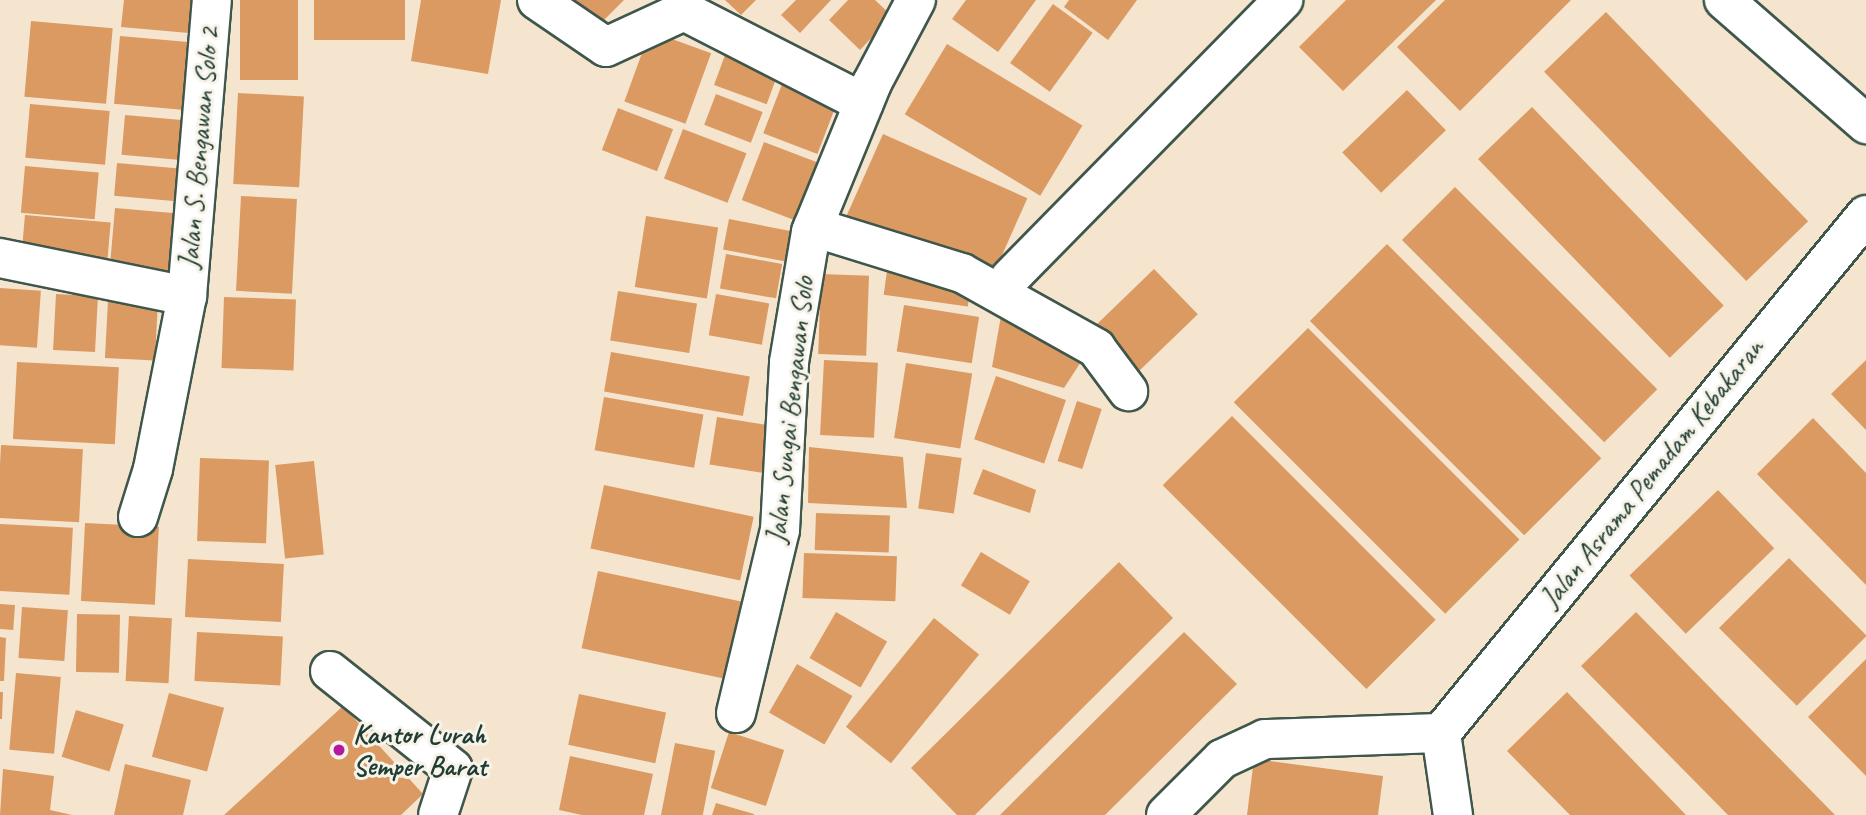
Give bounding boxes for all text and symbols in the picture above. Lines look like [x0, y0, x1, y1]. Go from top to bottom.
street label: Jalan S. Bengawan Solo 2 [172, 26, 226, 270]
street label: Jalan Sungai Bengawan Solo [759, 276, 821, 544]
street label: Jalan Asrama Pemadam Kebakaran [1535, 334, 1769, 612]
place label: Kantor Lurah Semper Barat [353, 717, 486, 783]
marker: Kantor Lurah Semper Barat [331, 742, 347, 758]

